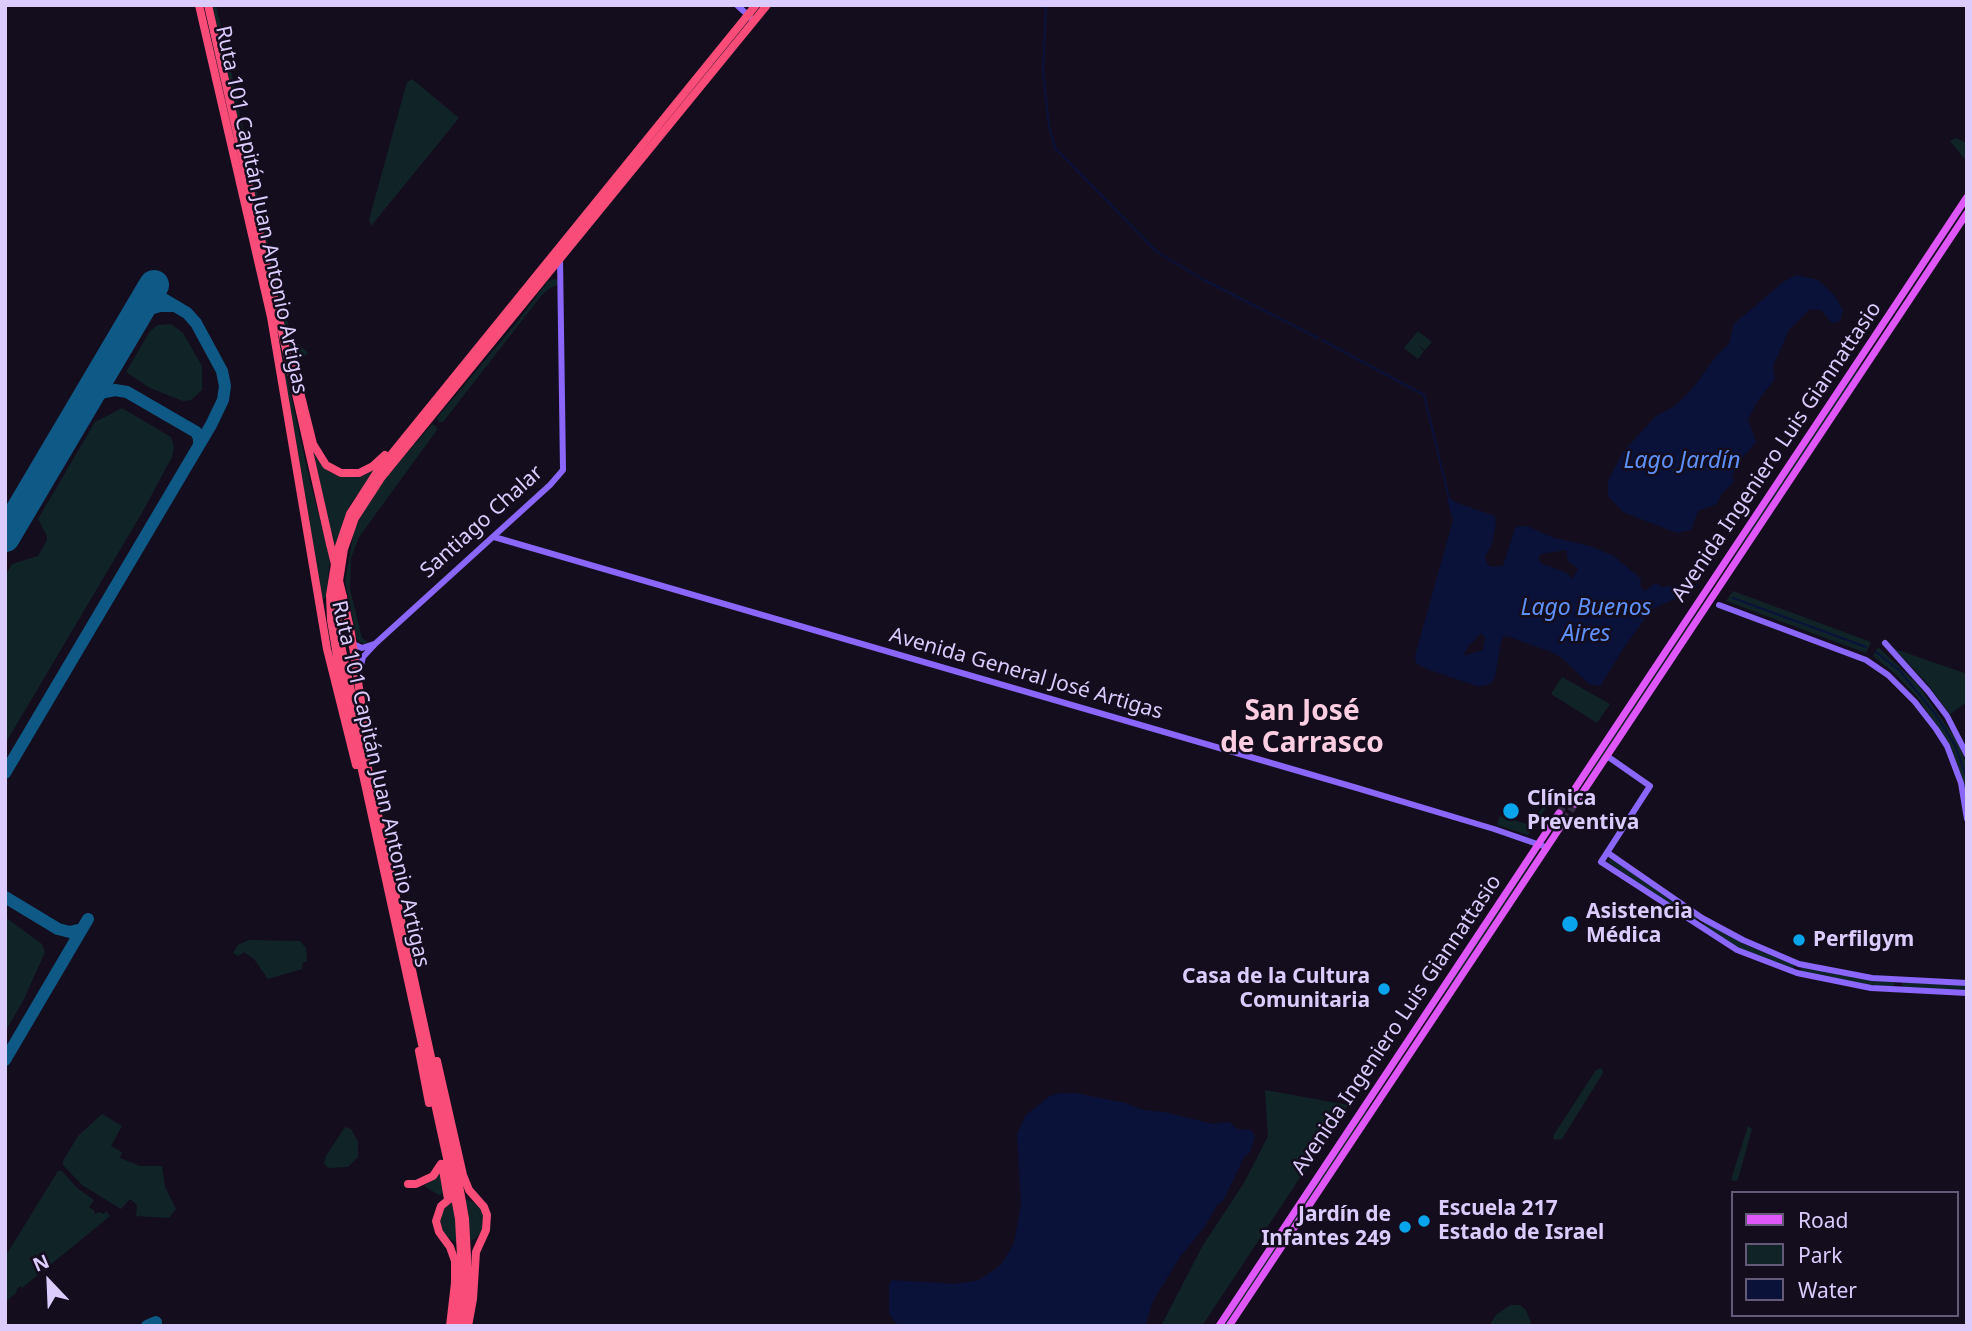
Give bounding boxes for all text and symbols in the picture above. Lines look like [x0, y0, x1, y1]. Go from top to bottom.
street label: Ruta 101 Capitán Juan Antonio Artigas [210, 24, 312, 396]
street label: Avenida Ingeniero Luis Giannattasio [1667, 297, 1887, 607]
water label: Lago Jardín [1624, 447, 1740, 475]
street label: Santiago Chalar [416, 460, 548, 584]
water label: Lago Buenos Aires [1520, 594, 1652, 648]
street label: Ruta 101 Capitán Juan Antonio Artigas [325, 598, 435, 970]
street label: Avenida General José Artigas [887, 623, 1165, 725]
district label: San José de Carrasco [1220, 695, 1384, 761]
place label: Clínica Preventiva [1527, 786, 1639, 836]
marker: Clínica Preventiva [1501, 801, 1521, 821]
street label: Avenida Ingeniero Luis Giannattasio [1287, 870, 1507, 1180]
place label: Asistencia Médica [1586, 899, 1693, 949]
marker: Asistencia Médica [1560, 914, 1580, 934]
place label: Perfilgym [1813, 927, 1914, 953]
marker: Perfilgym [1791, 932, 1807, 948]
place label: Casa de la Cultura Comunitaria [1182, 964, 1370, 1014]
marker: Casa de la Cultura Comunitaria [1376, 981, 1392, 997]
legend [1730, 1191, 1958, 1317]
place label: Escuela 217 Estado de Israel [1438, 1196, 1604, 1246]
place label: Jardín de Infantes 249 [1261, 1202, 1391, 1252]
text: Road [1798, 1206, 1848, 1234]
marker: Escuela 217 Estado de Israel [1416, 1213, 1432, 1229]
marker: Jardín de Infantes 249 [1397, 1219, 1413, 1235]
text: Park [1798, 1241, 1842, 1269]
north arrow [14, 1247, 84, 1317]
text: N [29, 1248, 53, 1278]
text: Water [1798, 1276, 1857, 1304]

